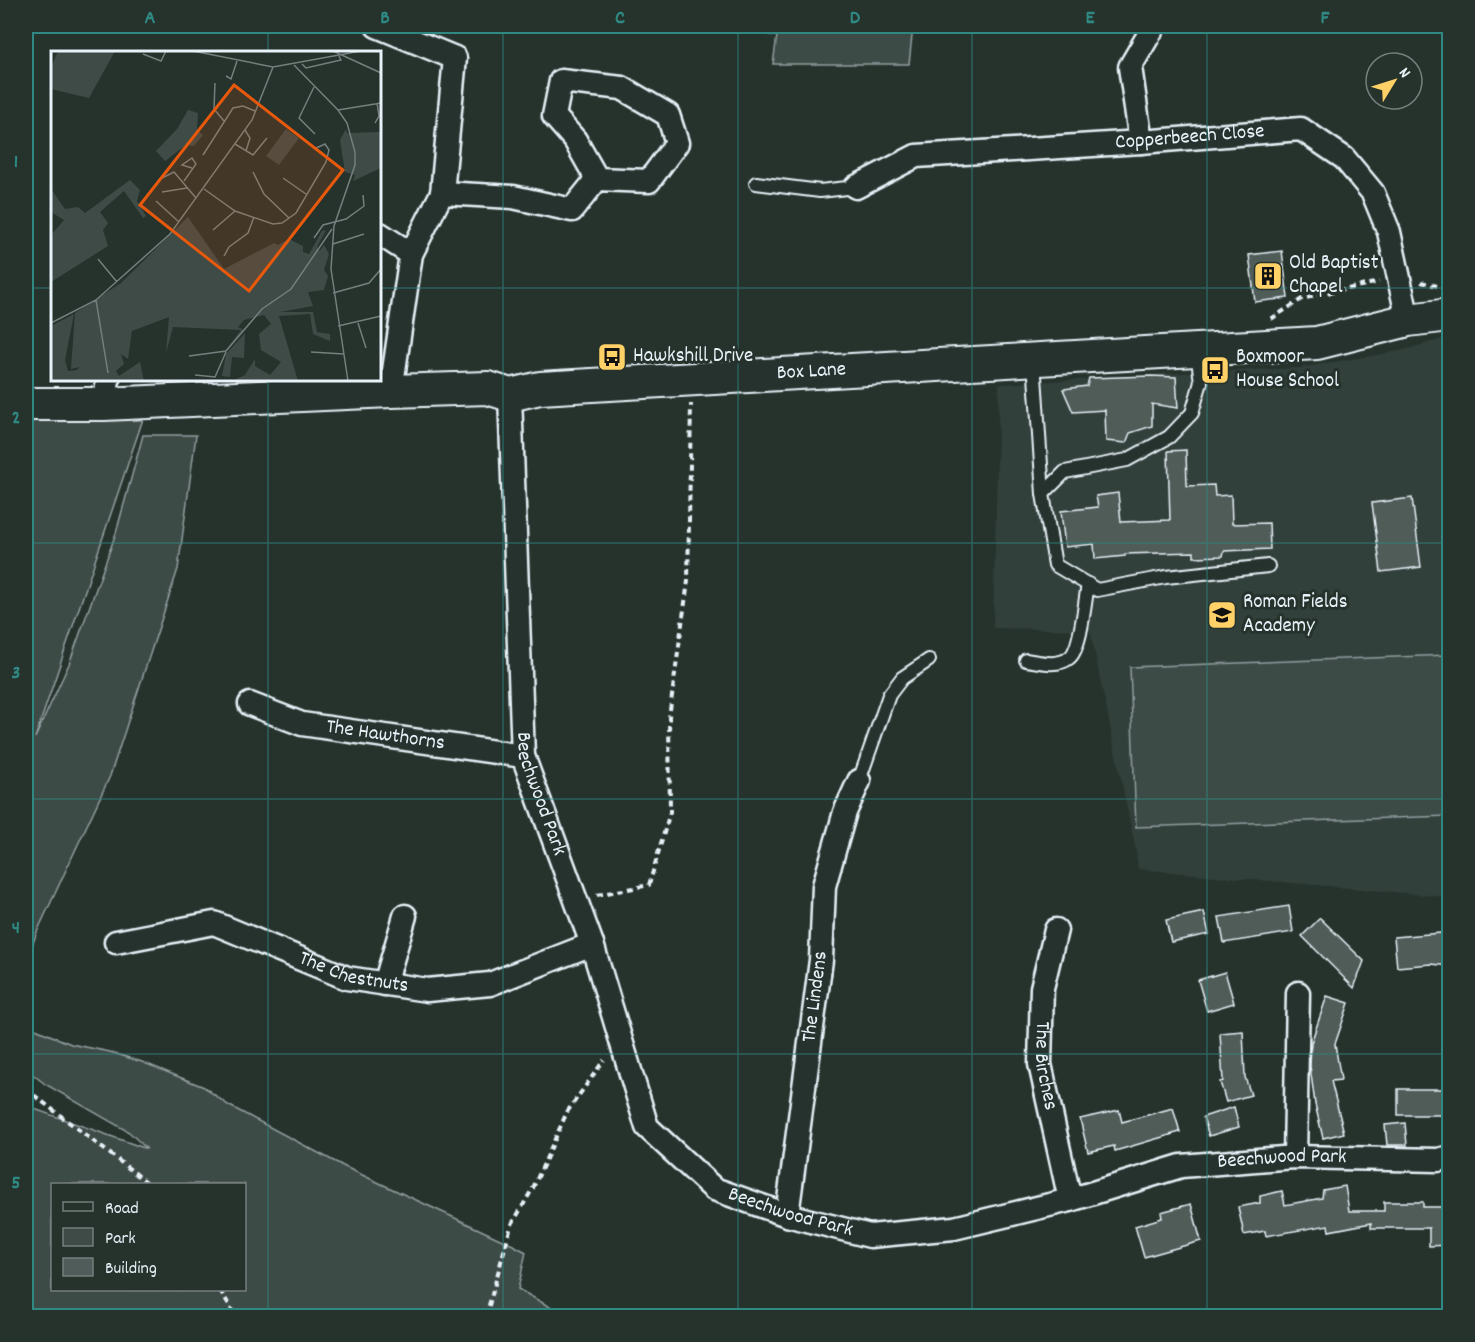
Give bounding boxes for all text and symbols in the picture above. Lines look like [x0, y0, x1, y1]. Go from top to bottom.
text: A [145, 5, 156, 33]
text: B [380, 5, 390, 33]
text: C [615, 5, 625, 33]
text: D [850, 5, 861, 33]
text: E [1085, 5, 1095, 33]
text: F [1321, 5, 1331, 33]
inset map [51, 51, 381, 381]
north arrow [1364, 51, 1424, 111]
text: N [1392, 63, 1415, 84]
street label: Copperbeech Close [1114, 117, 1266, 159]
text: 1 [14, 149, 18, 177]
place label: Old Baptist Chapel [1289, 249, 1379, 303]
building icon: Old Baptist Chapel [1252, 260, 1284, 292]
bus stop icon: Hawkshill Drive [596, 341, 628, 373]
place label: Hawkshill Drive [633, 342, 753, 372]
place label: Boxmoor House School [1236, 343, 1339, 397]
bus stop icon: Boxmoor House School [1199, 354, 1231, 386]
street label: Box Lane [776, 355, 847, 389]
text: 2 [12, 405, 20, 433]
place label: Roman Fields Academy [1243, 588, 1348, 642]
school or university icon: Roman Fields Academy [1206, 599, 1238, 631]
text: 3 [12, 660, 20, 688]
street label: The Hawthorns [324, 713, 447, 759]
street label: Beechwood Park [507, 732, 573, 860]
text: 4 [12, 915, 20, 943]
street label: The Chestnuts [294, 944, 410, 1002]
street label: The Lindens [795, 951, 836, 1044]
street label: The Birches [1025, 1021, 1065, 1113]
street label: Beechwood Park [1216, 1142, 1347, 1178]
text: 5 [11, 1170, 21, 1198]
street label: Beechwood Park [724, 1180, 856, 1246]
legend [51, 1183, 246, 1291]
text: Road [105, 1197, 139, 1222]
text: Park [105, 1227, 136, 1252]
text: Building [105, 1257, 157, 1282]

